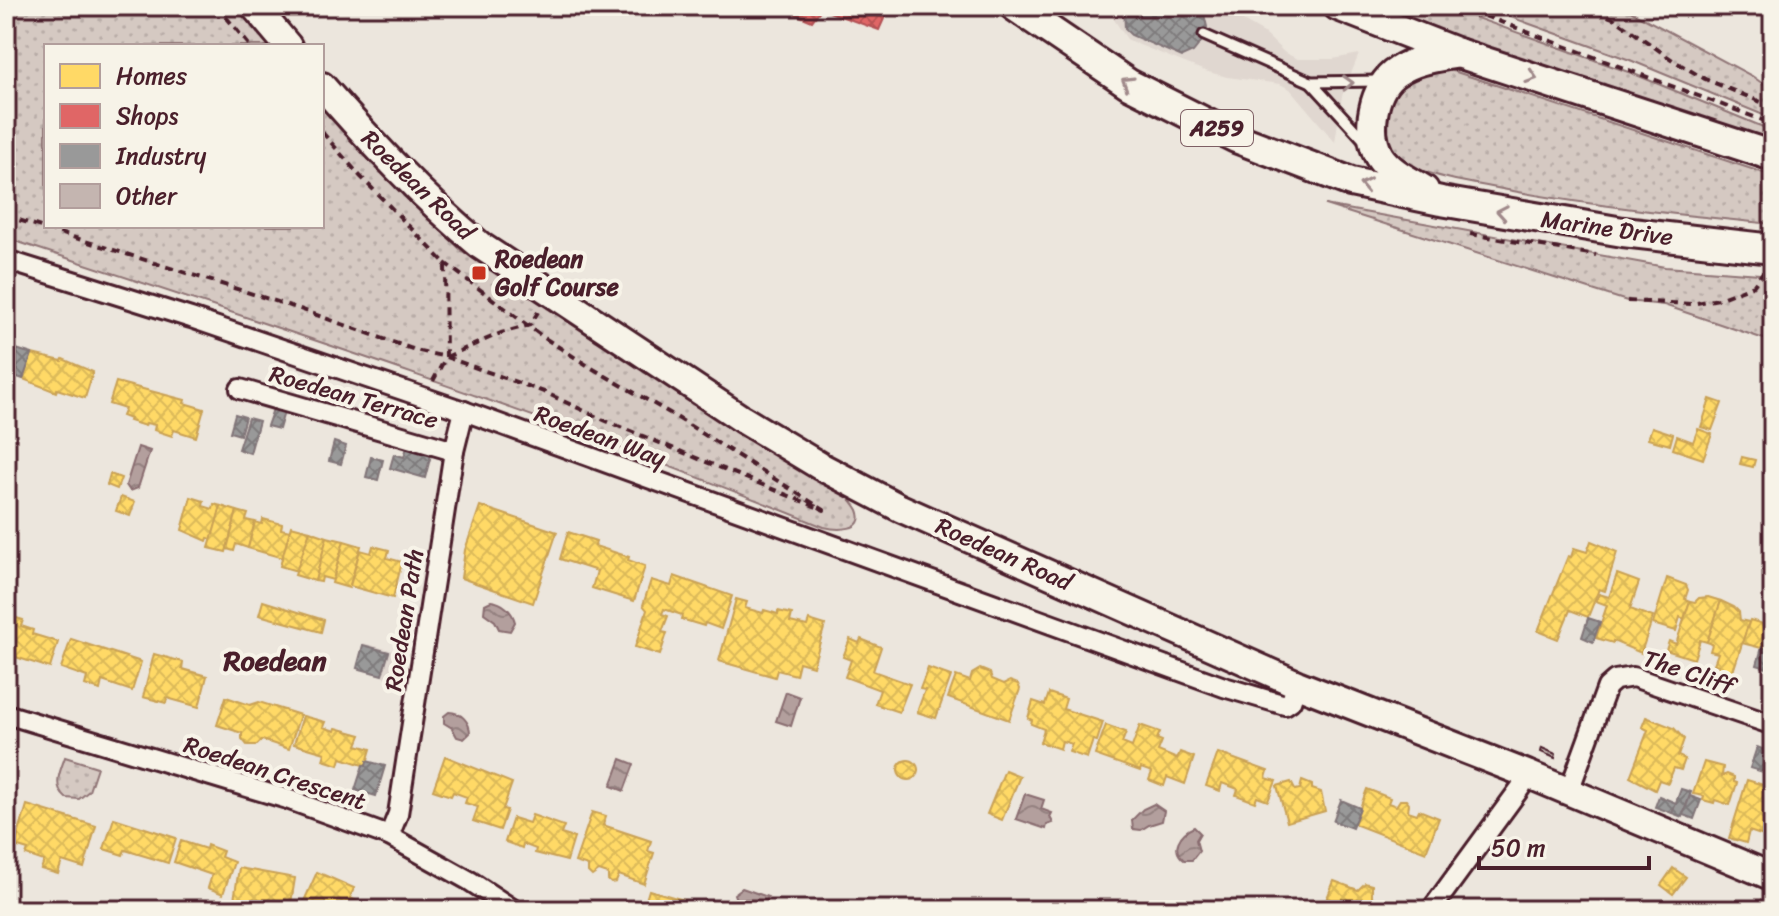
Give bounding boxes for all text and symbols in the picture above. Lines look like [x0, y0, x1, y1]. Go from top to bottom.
legend [44, 44, 324, 228]
text: Homes [116, 55, 187, 97]
one-way arrow [1525, 68, 1539, 84]
one-way arrow [1342, 74, 1355, 91]
one-way arrow [1121, 76, 1136, 91]
text: Shops [116, 95, 179, 137]
road number: A259 [1181, 110, 1253, 146]
street label: Roedean Road [351, 119, 486, 252]
text: Industry [115, 135, 207, 177]
text: Other [116, 175, 178, 217]
one-way arrow [1359, 177, 1372, 194]
street label: Marine Drive [1538, 198, 1676, 258]
one-way arrow [1495, 205, 1508, 222]
place label: Roedean Golf Course [494, 238, 620, 308]
marker: Roedean Golf Course [470, 264, 488, 282]
street label: Roedean Terrace [265, 353, 443, 441]
street label: Roedean Way [528, 393, 672, 479]
street label: Roedean Road [929, 505, 1080, 603]
street label: Roedean Path [372, 546, 436, 694]
district label: Roedean [222, 636, 327, 685]
street label: The Cliff [1638, 637, 1744, 708]
street label: Roedean Crescent [178, 724, 372, 822]
scale bar [1479, 820, 1649, 870]
text: 50 m [1491, 827, 1546, 869]

